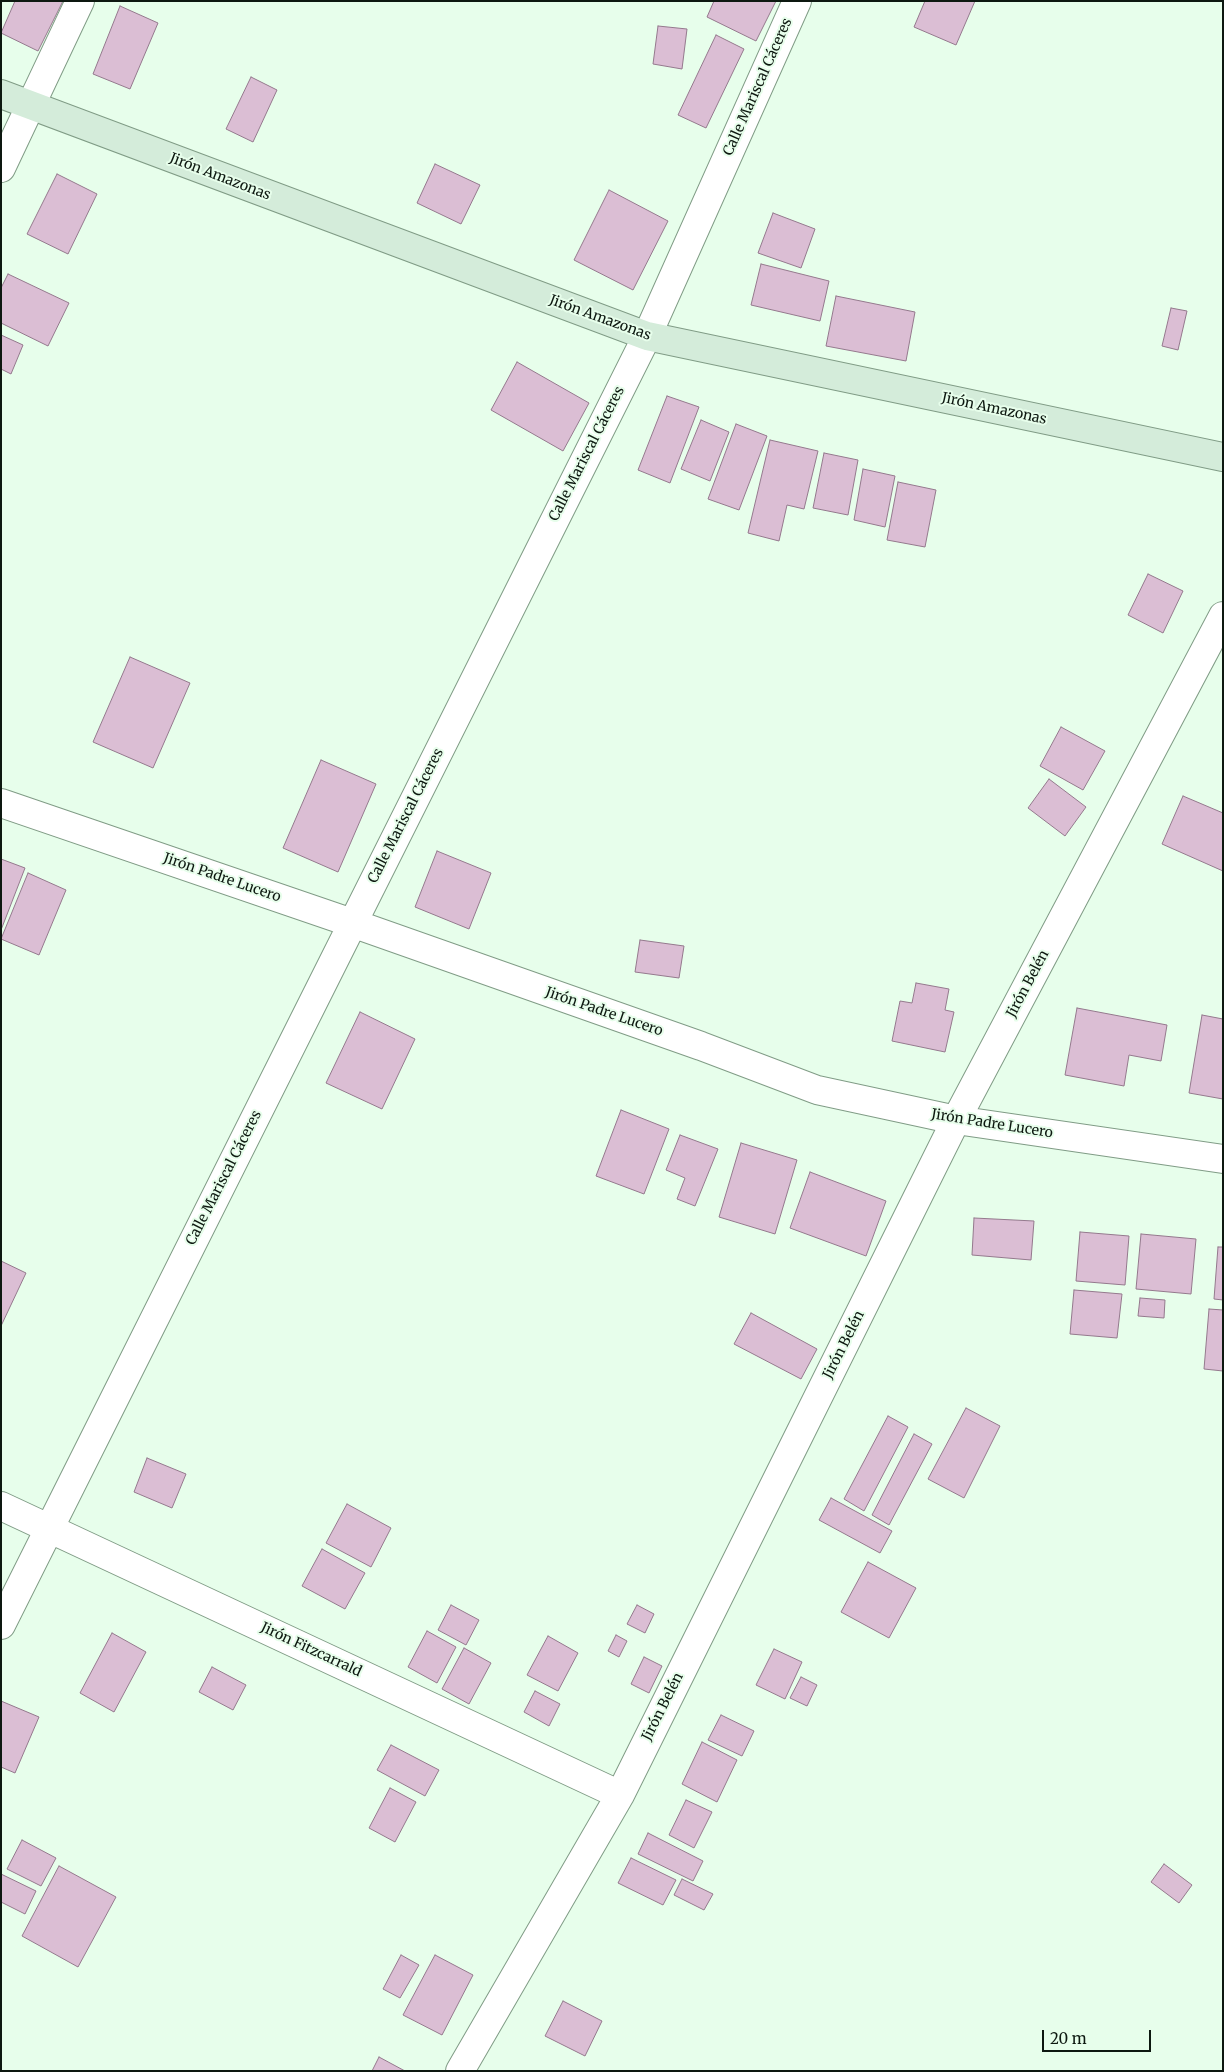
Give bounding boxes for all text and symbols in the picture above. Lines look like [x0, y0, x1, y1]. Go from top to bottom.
street label: Calle Mariscal Cáceres [720, 16, 796, 158]
street label: Jirón Amazonas [167, 150, 273, 204]
street label: Jirón Amazonas [547, 292, 653, 344]
street label: Calle Mariscal Cáceres [546, 384, 628, 524]
street label: Jirón Amazonas [940, 390, 1048, 428]
street label: Calle Mariscal Cáceres [365, 746, 447, 886]
street label: Jirón Padre Lucero [161, 850, 283, 906]
street label: Jirón Belén [1003, 947, 1053, 1021]
street label: Jirón Padre Lucero [543, 984, 665, 1040]
street label: Jirón Padre Lucero [930, 1106, 1054, 1142]
street label: Calle Mariscal Cáceres [183, 1108, 265, 1248]
street label: Jirón Belén [820, 1308, 868, 1382]
street label: Jirón Fitzcarrald [258, 1619, 364, 1681]
street label: Jirón Belén [639, 1670, 687, 1744]
scale bar [1044, 2020, 1153, 2052]
text: 20 m [1050, 2029, 1087, 2048]

